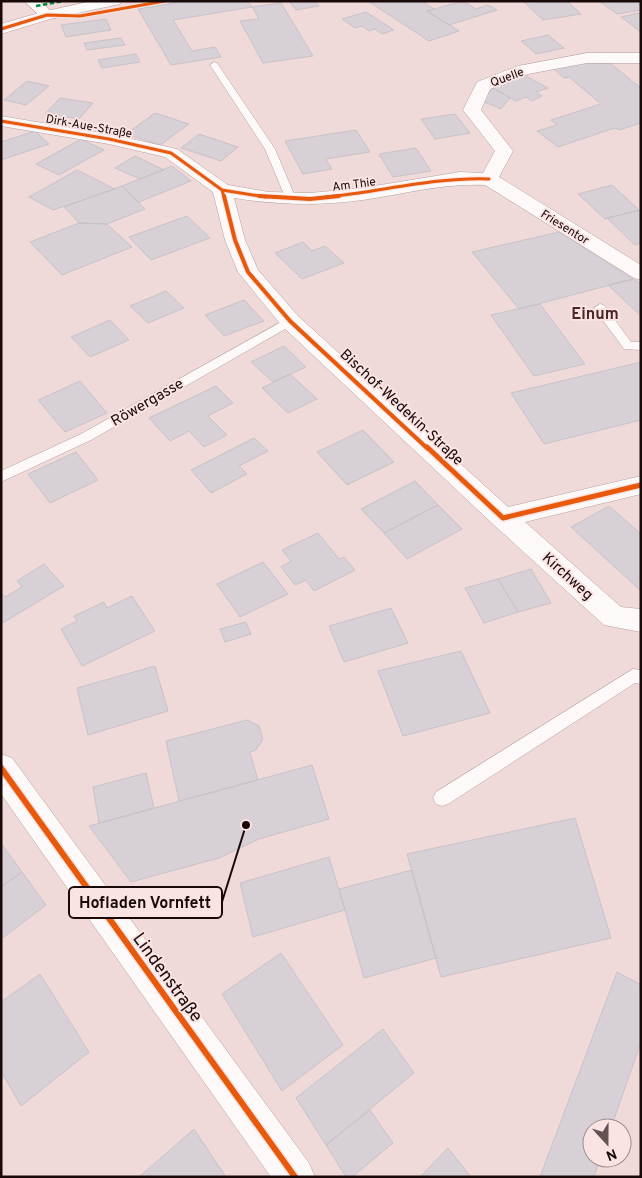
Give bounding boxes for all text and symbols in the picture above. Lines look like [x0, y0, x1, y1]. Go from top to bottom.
street label: Quelle [488, 64, 526, 91]
street label: Dirk-Aue-Straße [44, 112, 133, 142]
street label: Am Thie [331, 174, 377, 196]
street label: Friesentor [537, 207, 592, 249]
district label: Einum [571, 305, 619, 325]
street label: Bischof-Wedekin-Straße [335, 346, 467, 470]
street label: Röwergasse [108, 375, 188, 432]
street label: Kirchweg [537, 549, 597, 605]
callout: Hofladen Vornfett [69, 887, 222, 918]
text: Hofladen Vornfett [79, 894, 211, 914]
street label: Lindenstraße [127, 929, 207, 1027]
north arrow [582, 1118, 632, 1168]
text: N [603, 1144, 619, 1163]

